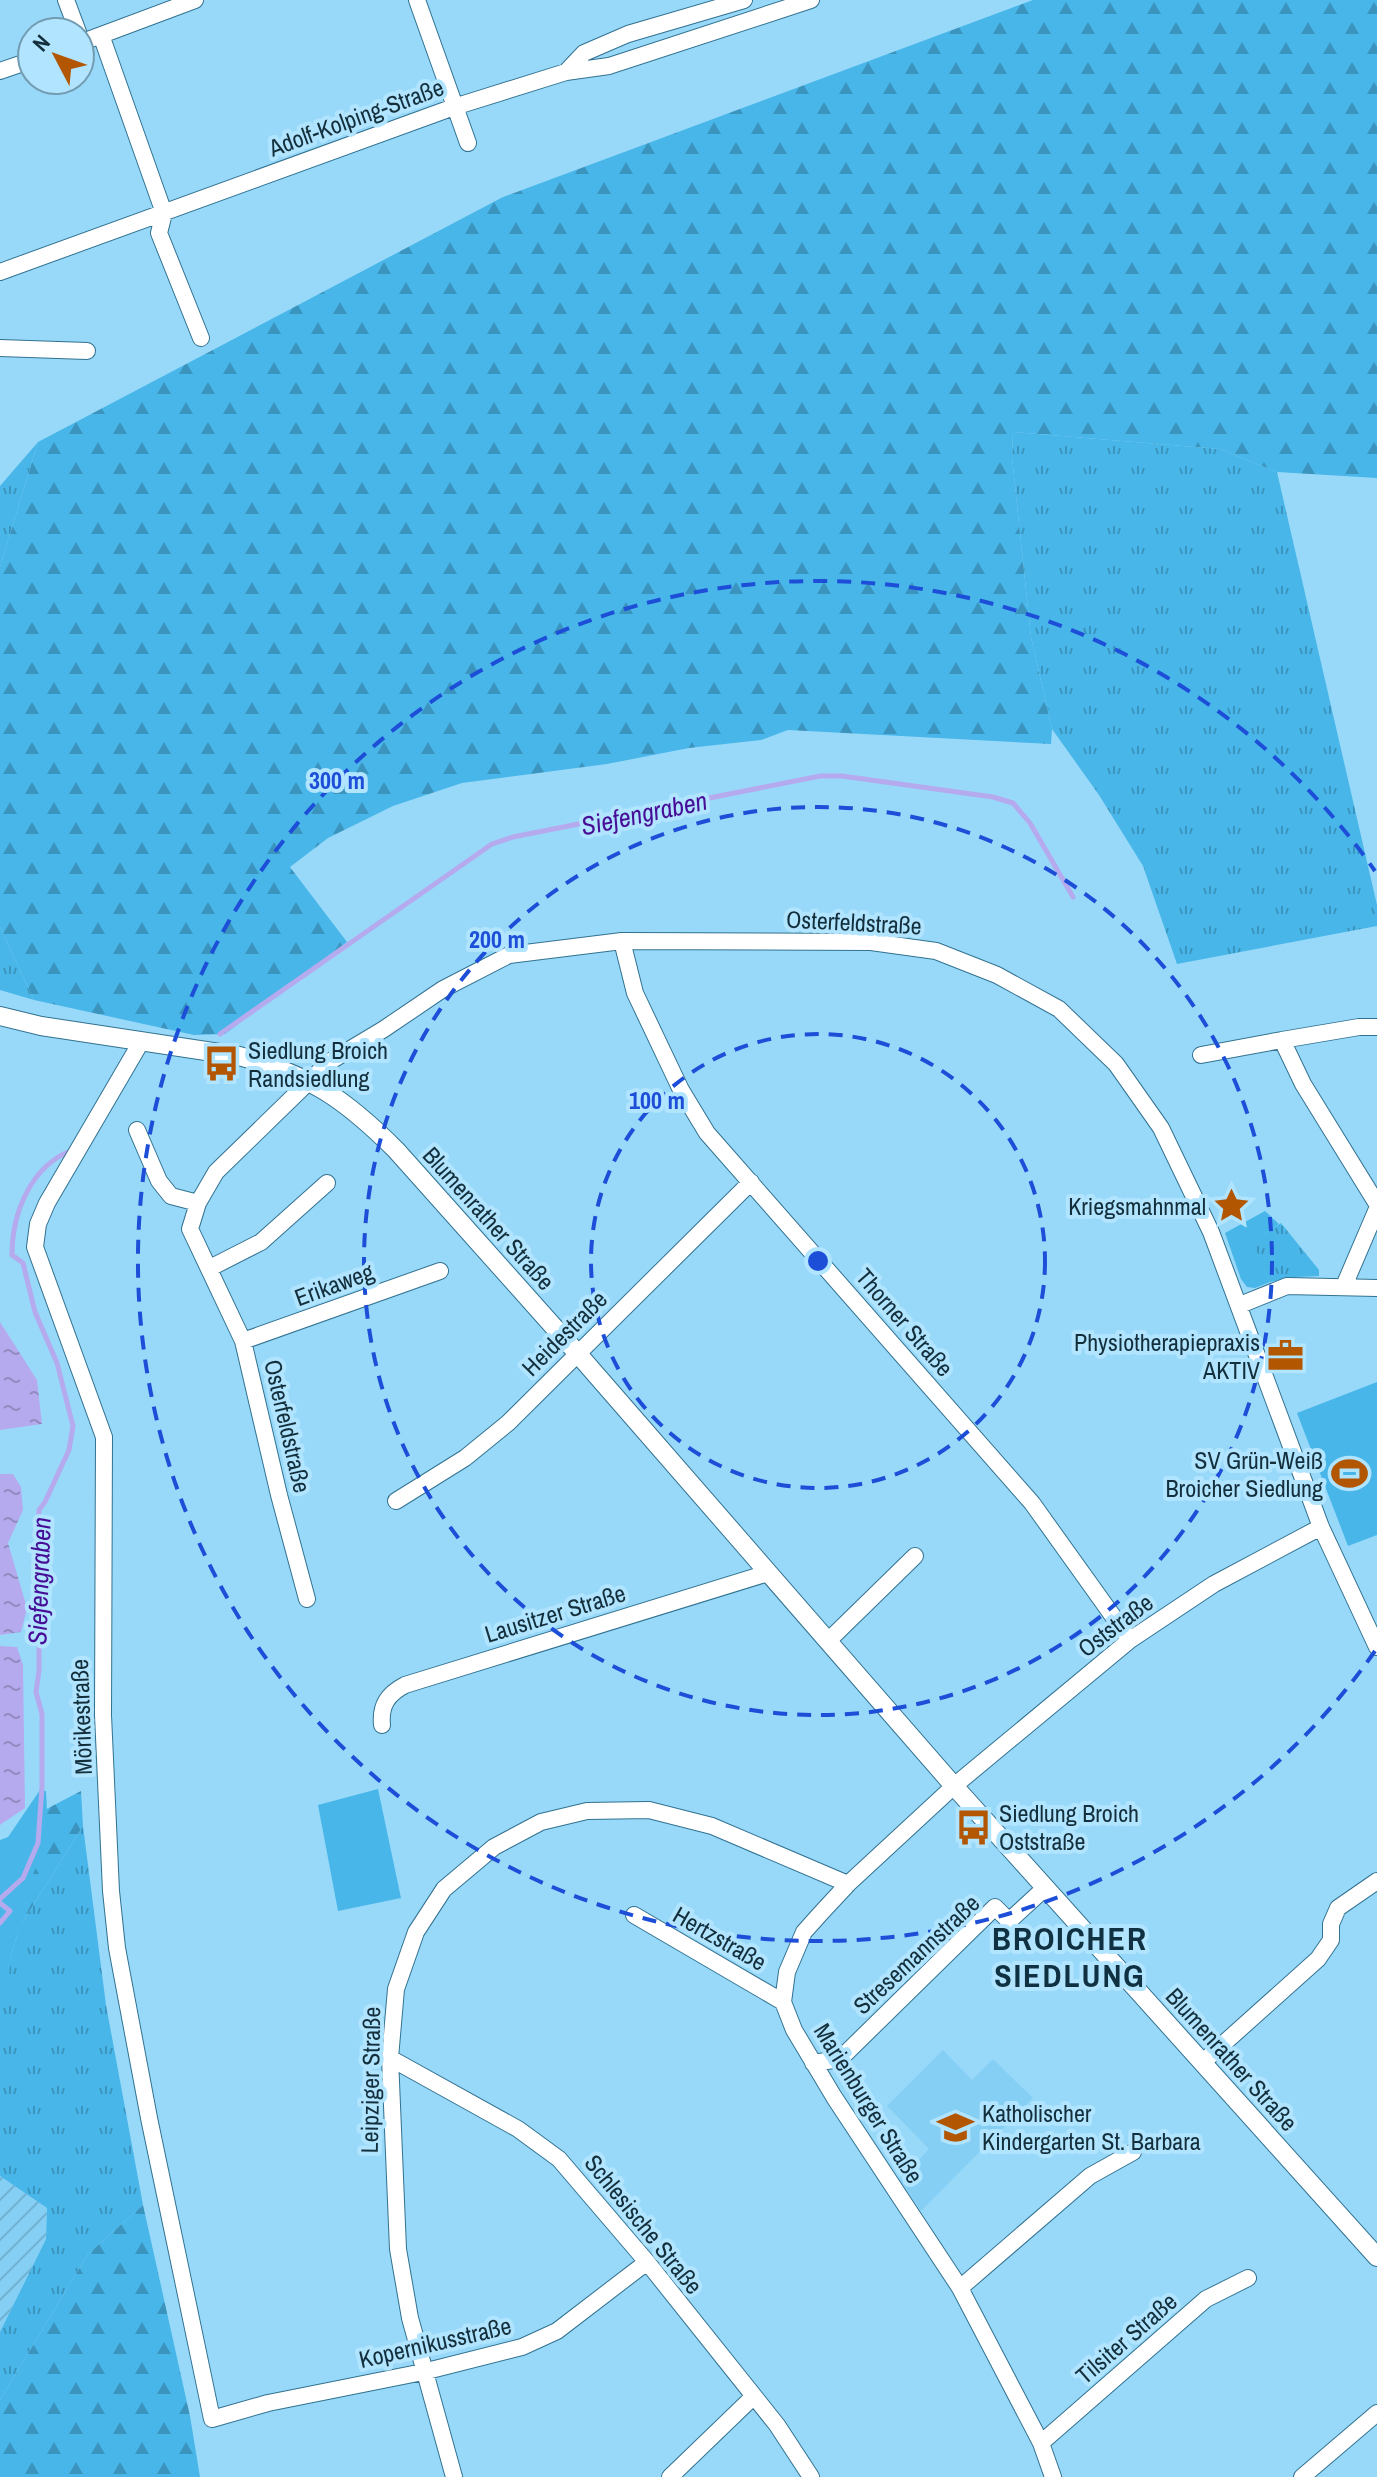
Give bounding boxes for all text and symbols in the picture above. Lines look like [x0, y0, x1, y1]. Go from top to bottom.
north arrow [16, 16, 96, 96]
text: N [25, 28, 57, 58]
street label: Adolf-Kolping-Straße [263, 71, 448, 164]
text: 300 m [309, 764, 365, 796]
water label: Siefengraben [578, 783, 710, 843]
street label: Osterfeldstraße [785, 902, 923, 942]
text: 200 m [469, 923, 525, 955]
place label: Siedlung Broich Randsiedlung [248, 1034, 388, 1094]
bus stop icon: Siedlung Broich Randsiedlung [203, 1045, 241, 1083]
text: 100 m [629, 1084, 685, 1116]
street label: Blumenrather Straße [416, 1139, 562, 1297]
place icon: Kriegsmahnmal [1213, 1187, 1251, 1225]
place label: Kriegsmahnmal [1068, 1190, 1206, 1222]
centre of rings [804, 1247, 832, 1275]
street label: Erikaweg [290, 1255, 378, 1313]
street label: Thorner Straße [849, 1261, 961, 1383]
street label: Heidestraße [514, 1283, 614, 1383]
place label: Physiotherapiepraxis AKTIV [1074, 1326, 1260, 1386]
office icon: Physiotherapiepraxis AKTIV [1267, 1337, 1305, 1375]
street label: Osterfeldstraße [257, 1356, 319, 1496]
place label: SV Grün-Weiß Broicher Siedlung [1165, 1444, 1323, 1504]
sports icon: SV Grün-Weiß Broicher Siedlung [1330, 1455, 1368, 1493]
water label: Siefengraben [19, 1516, 59, 1646]
street label: Lausitzer Straße [481, 1576, 629, 1650]
street label: Oststraße [1071, 1586, 1159, 1664]
street label: Mörikestraße [63, 1659, 99, 1775]
place label: Siedlung Broich Oststraße [999, 1797, 1139, 1857]
bus stop icon: Siedlung Broich Oststraße [954, 1808, 992, 1846]
street label: Stresemannstraße [846, 1887, 986, 2021]
street label: Hertzstraße [667, 1898, 773, 1978]
district label: BROICHER SIEDLUNG [992, 1917, 1148, 1997]
street label: Blumenrather Straße [1159, 1980, 1305, 2138]
street label: Leipziger Straße [353, 2006, 387, 2154]
street label: Marienburger Straße [807, 2017, 931, 2189]
place label: Katholischer Kindergarten St. Barbara [982, 2097, 1201, 2157]
school or university icon: Katholischer Kindergarten St. Barbara [937, 2108, 975, 2146]
street label: Schlesische Straße [578, 2148, 710, 2300]
street label: Tilsiter Straße [1069, 2285, 1183, 2391]
street label: Kopernikusstraße [356, 2309, 514, 2375]

